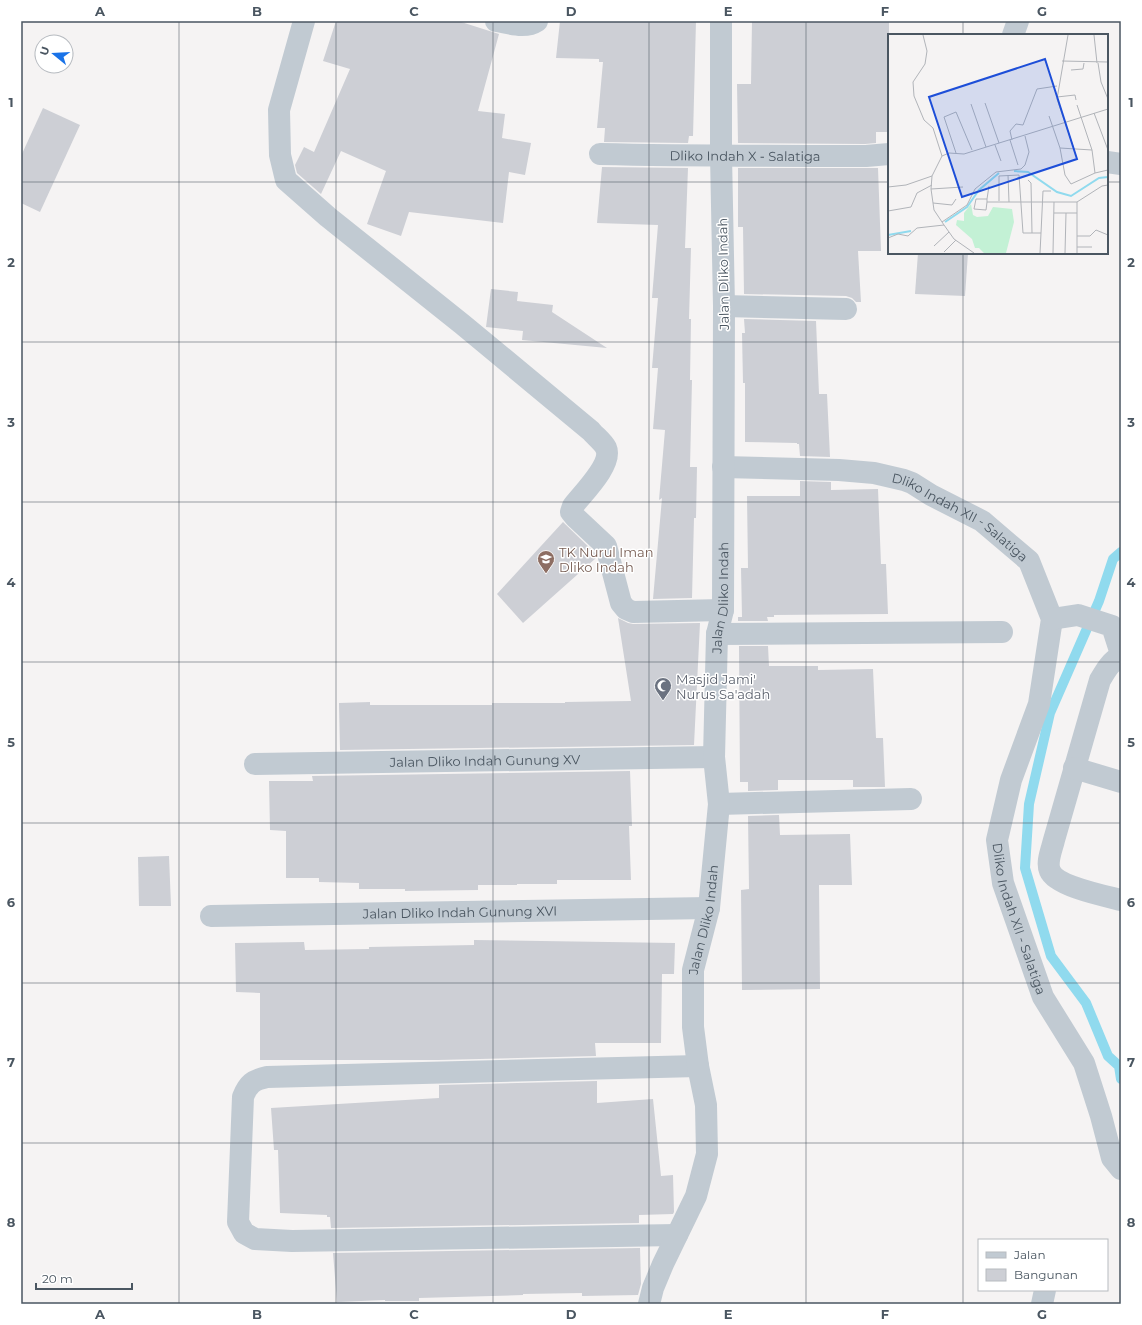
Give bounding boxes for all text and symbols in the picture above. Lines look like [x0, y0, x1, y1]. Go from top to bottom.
text: A [94, 3, 106, 19]
text: B [252, 3, 262, 19]
text: C [409, 3, 419, 19]
text: D [566, 3, 577, 19]
text: E [724, 3, 733, 19]
text: F [881, 3, 889, 19]
text: G [1037, 3, 1047, 19]
north arrow [34, 34, 74, 74]
inset map [888, 34, 1108, 254]
text: U [36, 45, 52, 57]
text: 1 [8, 94, 14, 110]
text: 1 [1128, 94, 1134, 110]
street label: Dliko Indah X - Salatiga [670, 147, 821, 164]
street label: Jalan Dliko Indah [714, 218, 732, 331]
text: 2 [7, 254, 15, 270]
text: 2 [1127, 254, 1135, 270]
text: 3 [6, 414, 15, 430]
text: 3 [1126, 414, 1135, 430]
street label: Dliko Indah XII - Salatiga [890, 469, 1031, 565]
street label: Jalan Dliko Indah [708, 542, 732, 655]
place label: TK Nurul Iman Dliko Indah [559, 544, 653, 575]
school or university icon: TK Nurul Iman Dliko Indah [536, 549, 556, 574]
text: 4 [7, 574, 16, 590]
text: 4 [1127, 574, 1136, 590]
place label: Masjid Jami' Nurus Sa'adah [676, 671, 770, 702]
mosque icon: Masjid Jami' Nurus Sa'adah [653, 676, 673, 701]
text: 5 [7, 734, 15, 750]
text: 5 [1127, 734, 1135, 750]
street label: Jalan Dliko Indah Gunung XV [389, 751, 581, 770]
street label: Dliko Indah XII - Salatiga [989, 842, 1050, 997]
street label: Jalan Dliko Indah [685, 864, 721, 976]
text: 6 [7, 894, 16, 910]
text: 6 [1127, 894, 1136, 910]
street label: Jalan Dliko Indah Gunung XVI [362, 902, 557, 922]
text: 7 [7, 1054, 15, 1070]
text: 7 [1127, 1054, 1135, 1070]
text: 8 [7, 1214, 16, 1230]
text: 8 [1127, 1214, 1136, 1230]
legend [978, 1239, 1108, 1291]
text: Jalan [1013, 1247, 1046, 1262]
scale bar [36, 1265, 132, 1291]
text: Bangunan [1014, 1267, 1078, 1282]
text: 20 m [42, 1271, 73, 1286]
text: A [94, 1306, 106, 1322]
text: B [252, 1306, 262, 1322]
text: C [409, 1306, 419, 1322]
text: D [566, 1306, 577, 1322]
text: E [724, 1306, 733, 1322]
text: F [881, 1306, 889, 1322]
text: G [1037, 1306, 1047, 1322]

